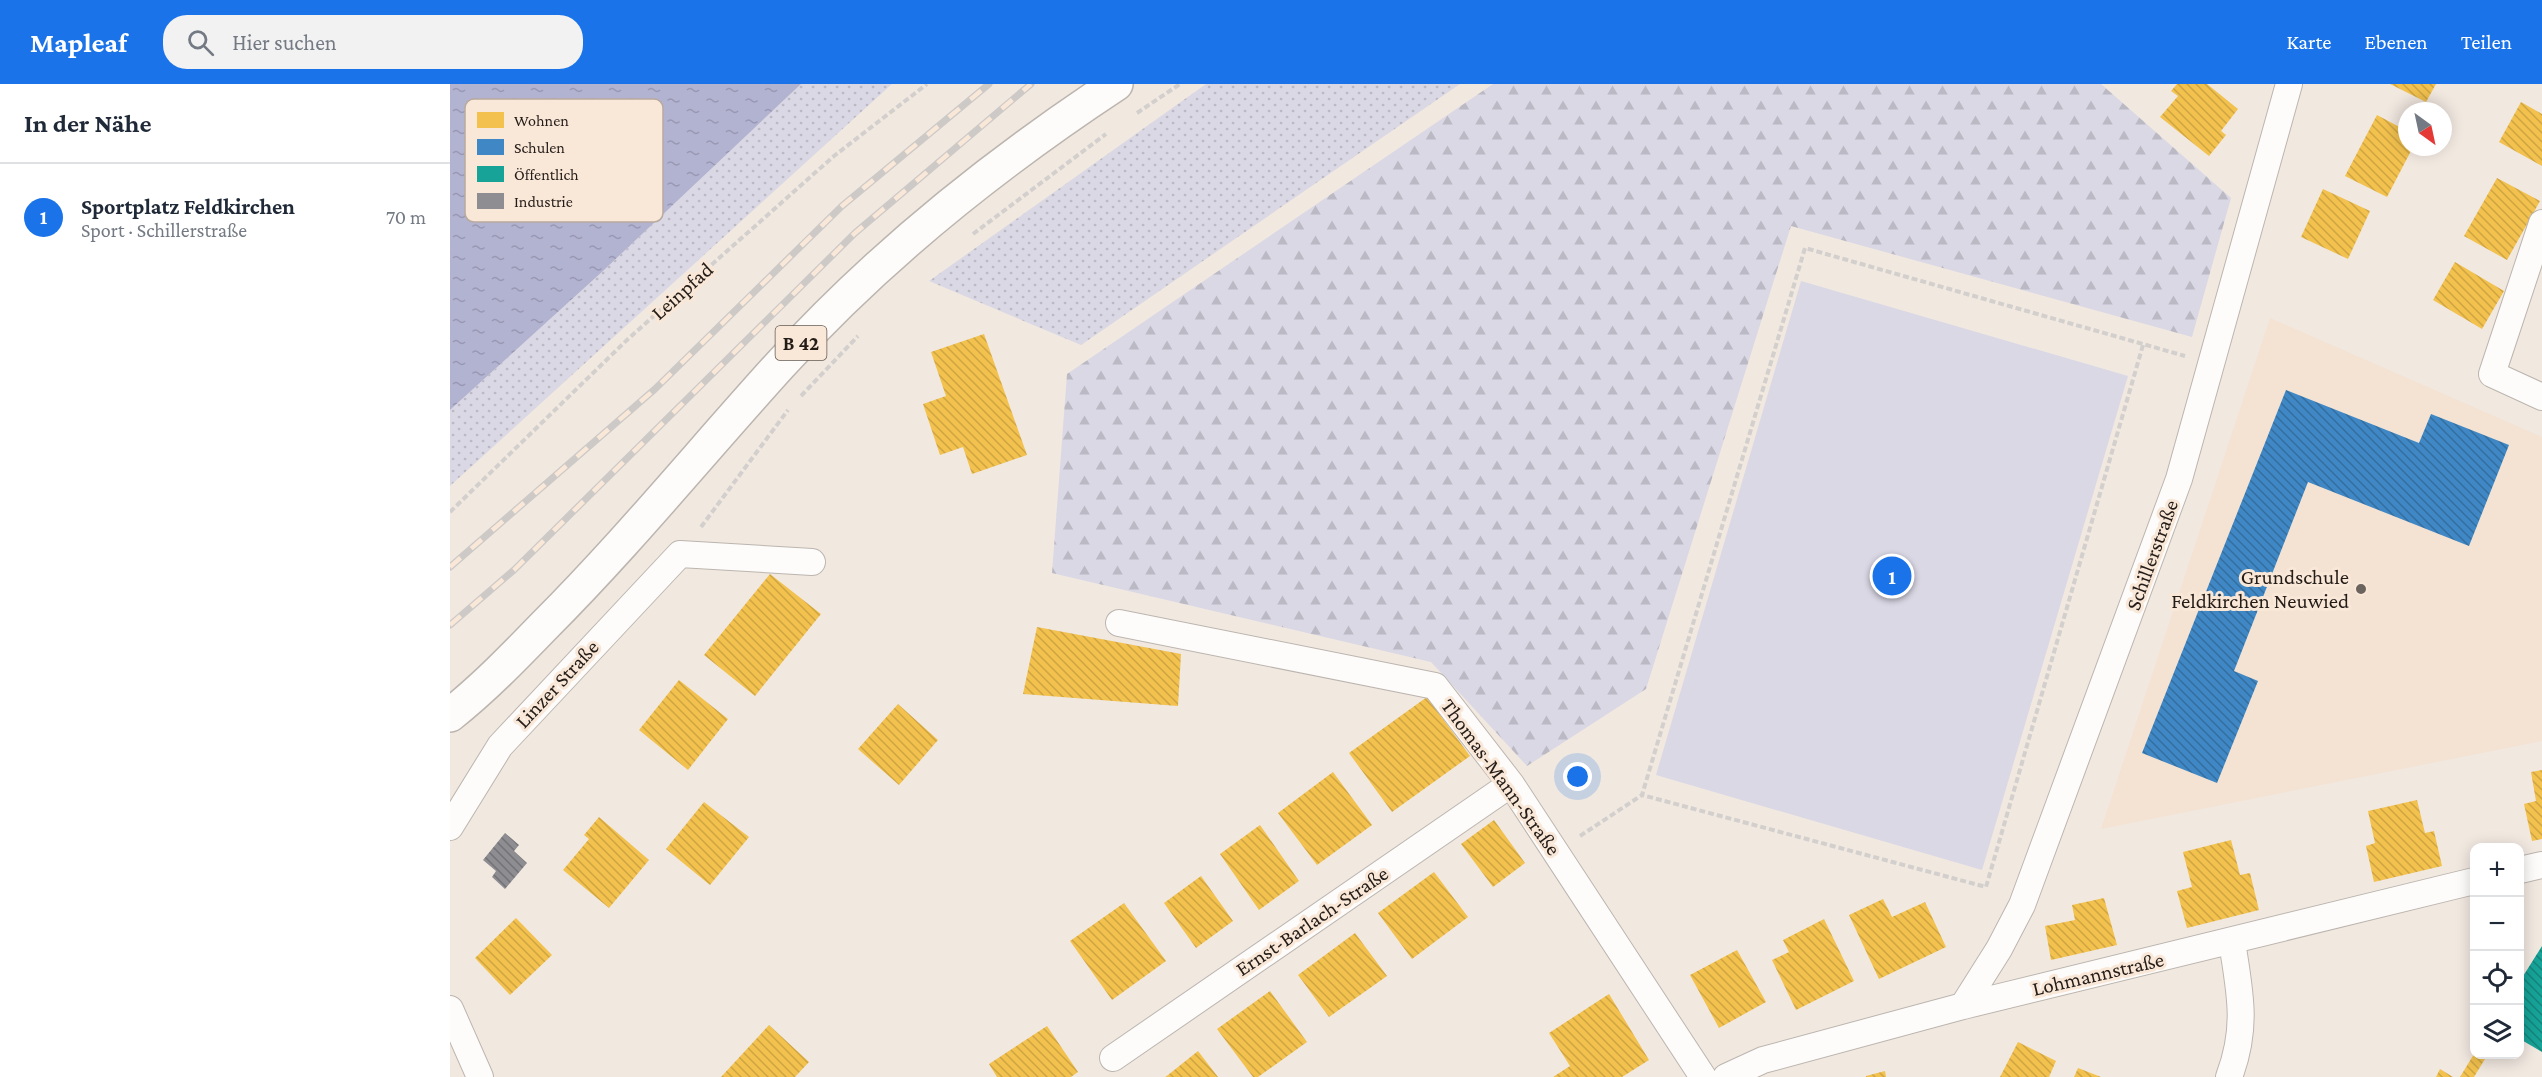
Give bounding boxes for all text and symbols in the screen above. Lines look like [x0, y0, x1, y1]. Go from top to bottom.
search box [163, 15, 583, 69]
icon: search [184, 26, 217, 59]
text: Mapleaf [30, 27, 127, 58]
text: Hier suchen [232, 30, 337, 55]
text: Karte [2286, 30, 2332, 54]
text: Ebenen [2365, 30, 2428, 54]
text: Teilen [2461, 30, 2512, 54]
legend [465, 99, 663, 222]
north arrow [2398, 102, 2452, 156]
text: In der Nähe [24, 109, 152, 138]
text: Wohnen [514, 112, 569, 129]
text: Schulen [514, 139, 565, 156]
text: Öffentlich [514, 166, 579, 183]
text: Industrie [514, 193, 573, 210]
text: Sportplatz Feldkirchen [81, 194, 295, 219]
text: 1 [40, 206, 47, 228]
text: 70 m [386, 206, 426, 228]
text: Sport · Schillerstraße [81, 219, 247, 241]
street label: Leinpfad [646, 257, 718, 325]
road number: B 42 [776, 326, 826, 360]
street label: Schillerstraße [2121, 497, 2183, 613]
pin: 1 [1872, 554, 1912, 598]
place label: Grundschule Feldkirchen Neuwied [2171, 565, 2349, 613]
marker: Grundschule Feldkirchen Neuwied [2354, 582, 2368, 596]
street label: Linzer Straße [510, 635, 604, 733]
street label: Thomas-Mann-Straße [1436, 694, 1566, 860]
your location [1563, 762, 1592, 791]
map controls [2470, 843, 2524, 1059]
button: + [2470, 843, 2524, 897]
street label: Ernst-Barlach-Straße [1231, 861, 1393, 981]
button: − [2470, 897, 2524, 951]
street label: Lohmannstraße [2030, 947, 2166, 1001]
button: locate [2470, 951, 2524, 1005]
button: layers [2470, 1005, 2524, 1059]

